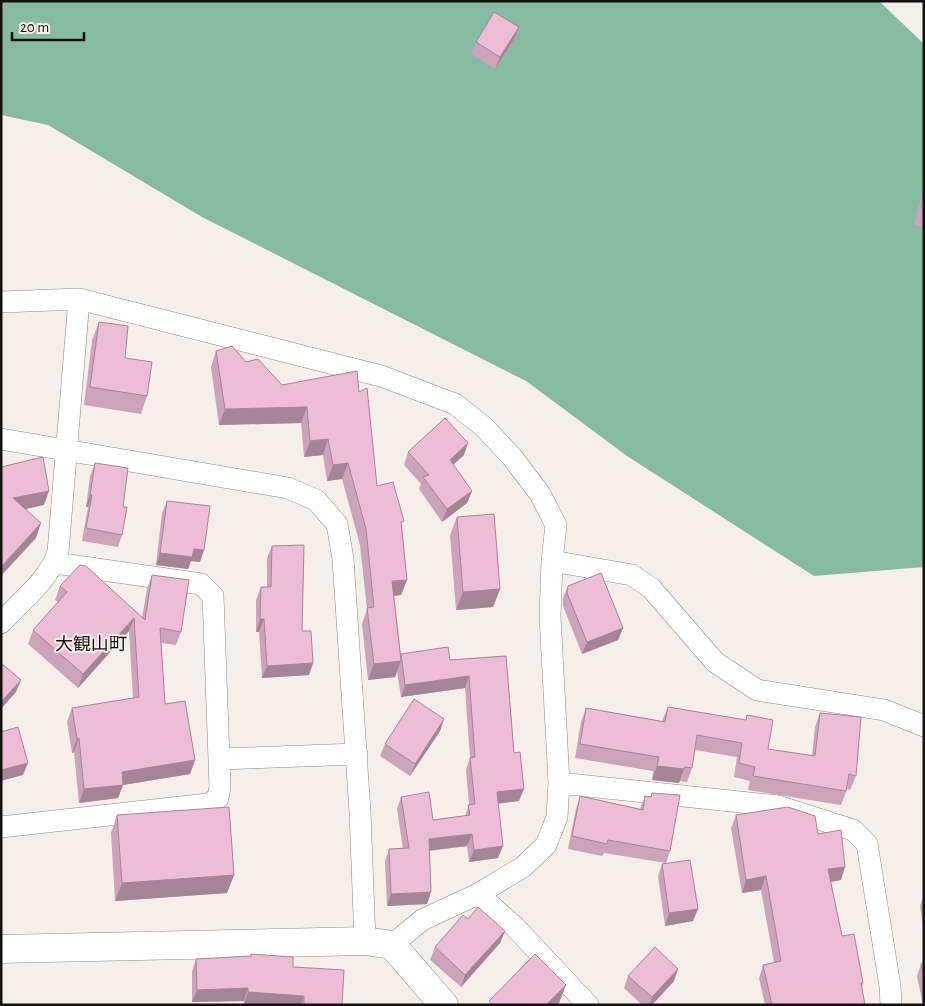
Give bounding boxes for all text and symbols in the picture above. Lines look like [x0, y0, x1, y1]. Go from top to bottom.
scale bar [12, 10, 85, 42]
text: 20 m [20, 20, 49, 35]
district label: 大観山町 [55, 635, 127, 654]

